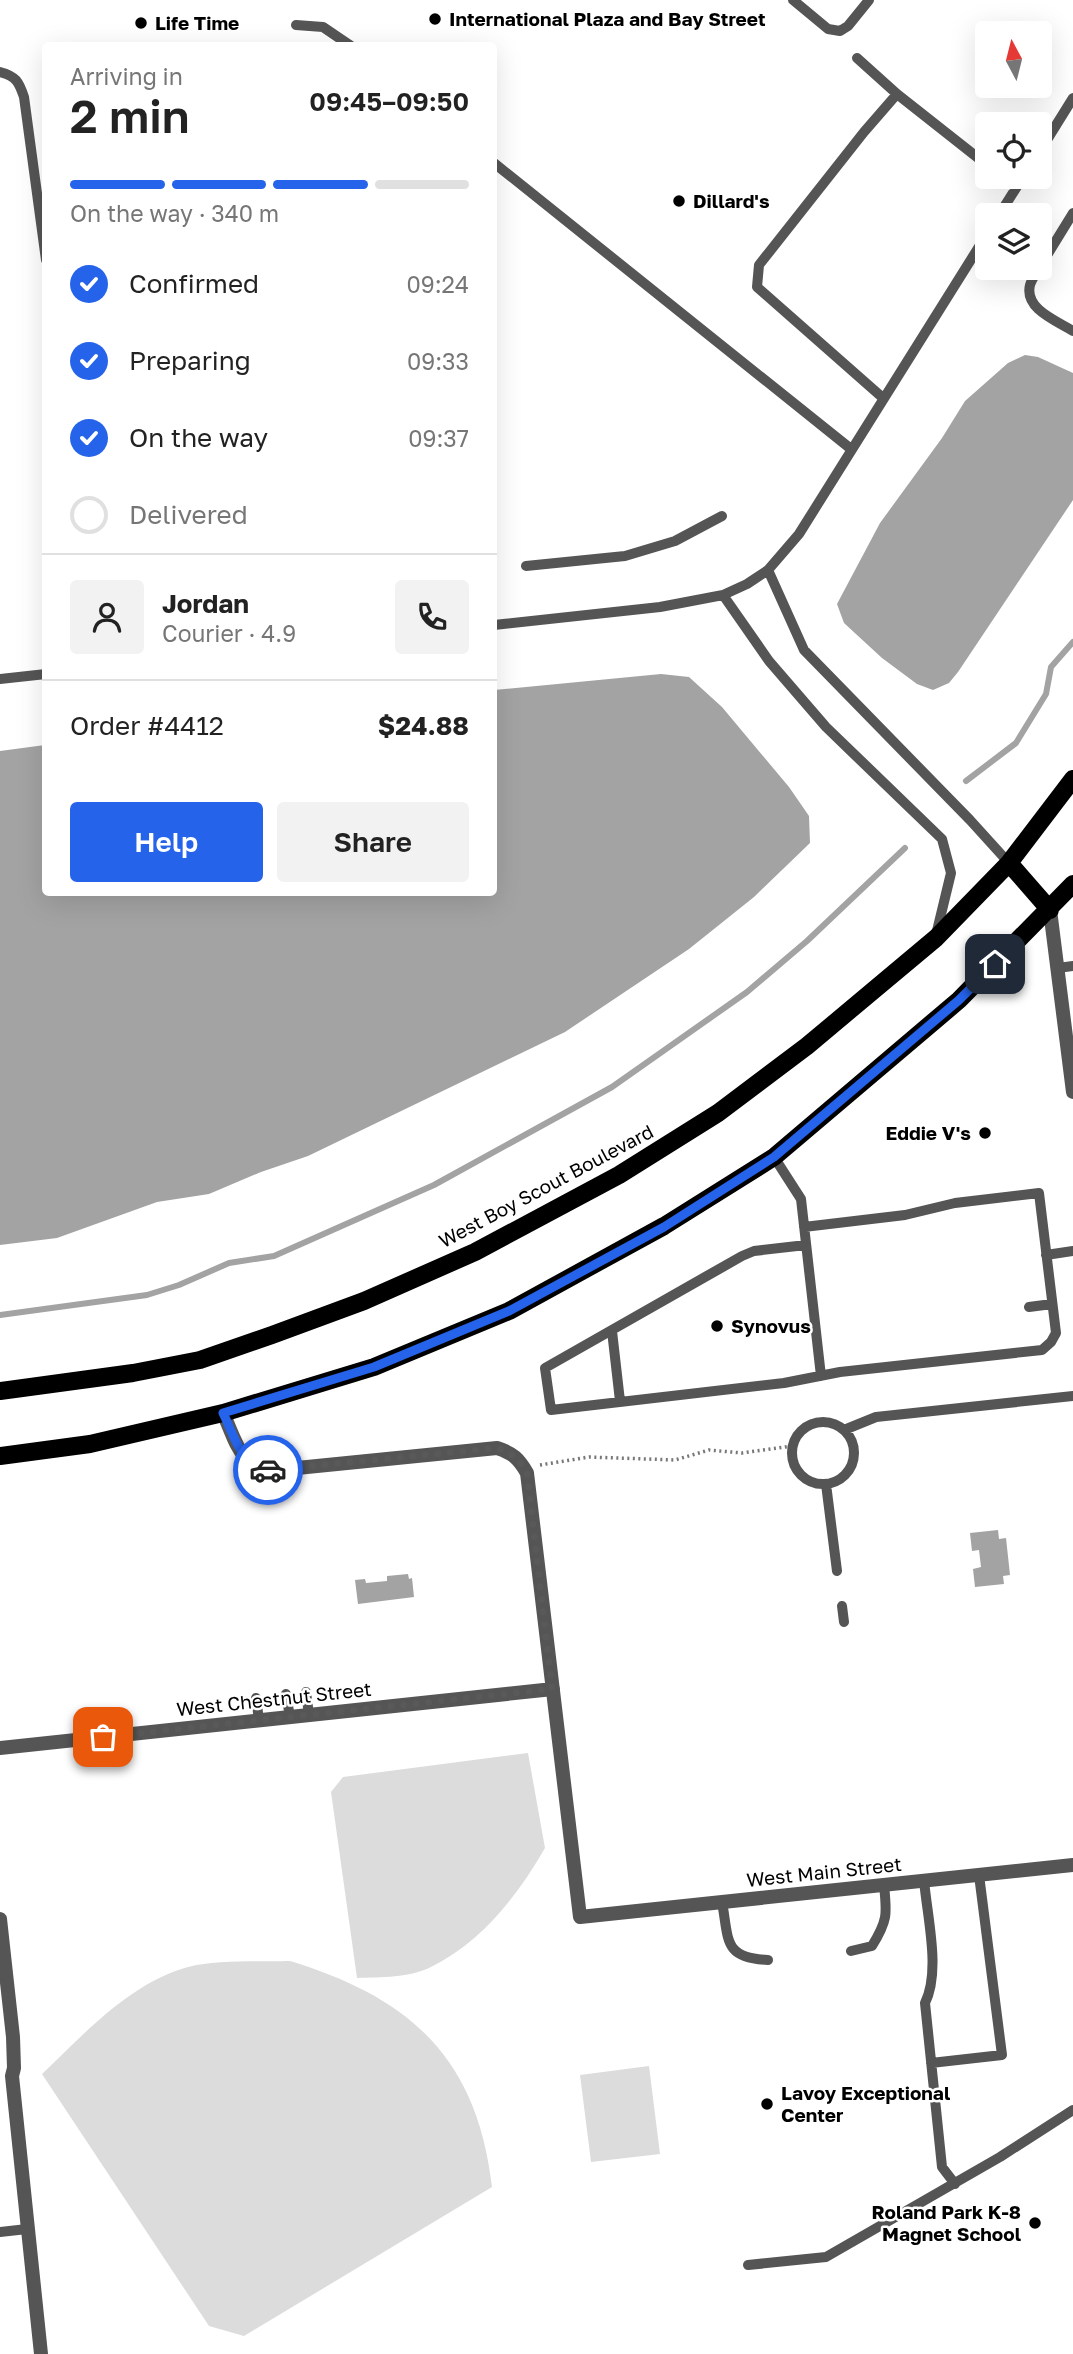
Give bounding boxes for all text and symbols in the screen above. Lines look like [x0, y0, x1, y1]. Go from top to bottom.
place label: International Plaza and Bay Street [449, 7, 766, 30]
place label: Life Time [155, 11, 239, 34]
marker: International Plaza and Bay Street [427, 11, 443, 27]
marker: Life Time [133, 15, 149, 31]
north arrow [975, 21, 1052, 98]
map controls [975, 21, 1052, 280]
text: Arriving in [70, 62, 183, 90]
text: 09:45–09:50 [309, 86, 469, 117]
text: 2 min [70, 88, 190, 143]
button: locate [975, 112, 1052, 189]
place label: Dillard's [693, 189, 770, 212]
marker: Dillard's [671, 193, 687, 209]
text: On the way · 340 m [70, 199, 279, 227]
button: layers [975, 203, 1052, 280]
icon: check [70, 265, 108, 303]
text: Confirmed [129, 268, 259, 299]
text: 09:24 [407, 270, 469, 298]
icon: check [70, 342, 108, 380]
text: Preparing [129, 345, 251, 376]
text: 09:33 [407, 347, 469, 375]
icon: check [70, 419, 108, 457]
text: On the way [129, 422, 268, 453]
text: 09:37 [408, 424, 469, 452]
text: Delivered [129, 499, 248, 530]
button: person [70, 580, 144, 654]
button: phone [395, 580, 469, 654]
text: Jordan [162, 588, 249, 619]
text: Courier · 4.9 [162, 619, 296, 647]
text: Order #4412 [70, 710, 224, 741]
text: $24.88 [378, 710, 469, 741]
button: Help [70, 802, 263, 882]
button: Share [277, 802, 469, 882]
pin [965, 934, 1025, 994]
icon: home [976, 945, 1014, 983]
street label: West Boy Scout Boulevard [435, 1119, 657, 1252]
place label: Eddie V's [886, 1121, 971, 1144]
marker: Eddie V's [977, 1125, 993, 1141]
place label: Synovus [731, 1314, 811, 1337]
marker: Synovus [709, 1318, 725, 1334]
courier [233, 1435, 303, 1505]
icon: car [249, 1451, 287, 1489]
street label: West Chestnut Street [175, 1677, 373, 1720]
pin [73, 1707, 133, 1767]
icon: bag [84, 1718, 122, 1756]
street label: West Main Street [745, 1852, 903, 1891]
place label: Lavoy Exceptional Center [781, 2081, 950, 2126]
marker: Lavoy Exceptional Center [759, 2096, 775, 2112]
place label: Roland Park K-8 Magnet School [872, 2200, 1021, 2245]
marker: Roland Park K-8 Magnet School [1027, 2215, 1043, 2231]

